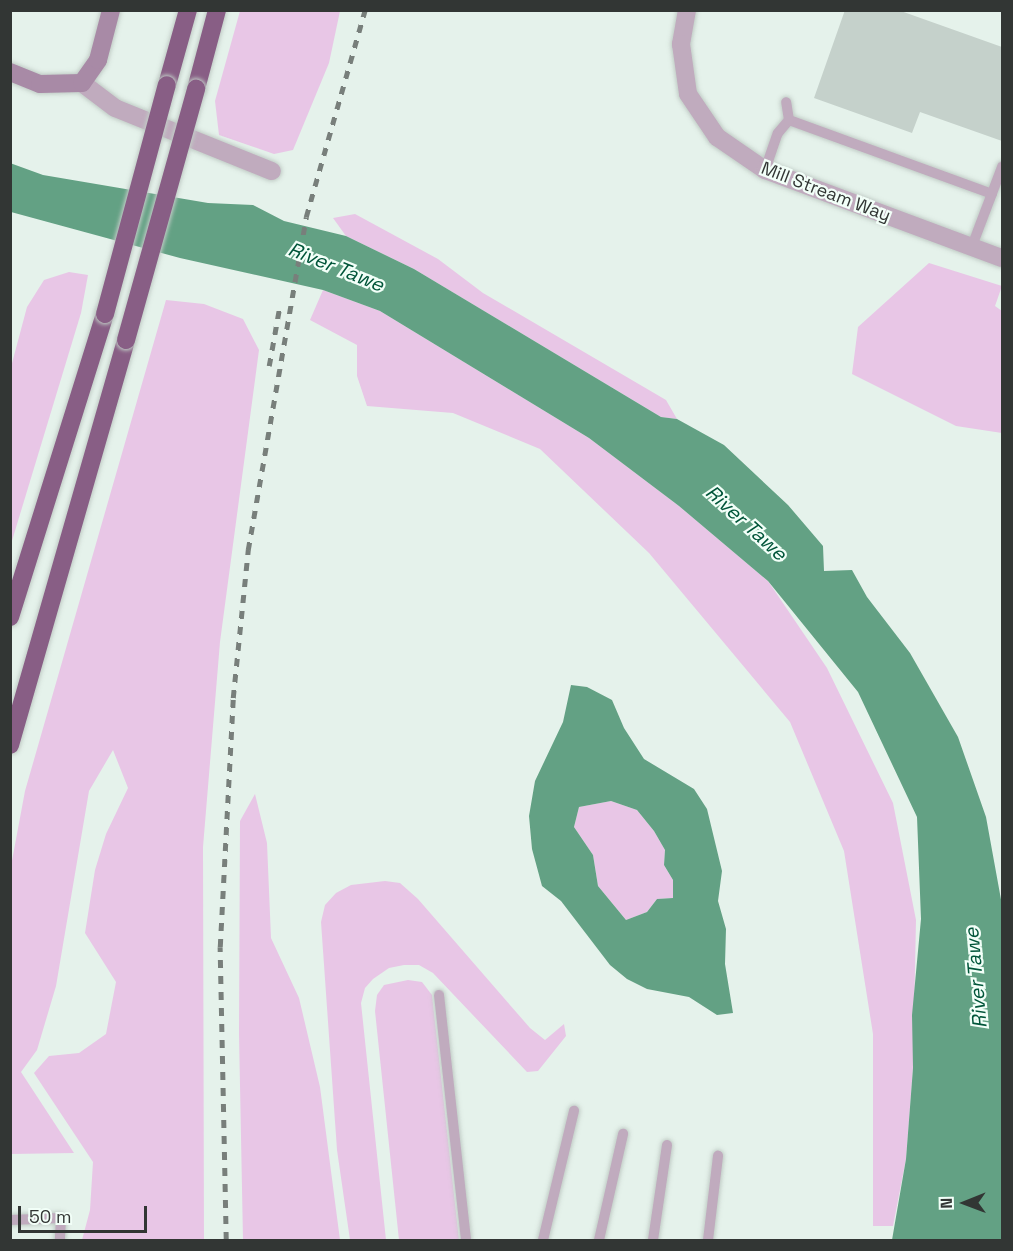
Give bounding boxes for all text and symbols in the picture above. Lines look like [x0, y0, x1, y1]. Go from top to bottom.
street label: Mill Stream Way [758, 157, 894, 227]
water label: River Tawe [285, 237, 387, 297]
water label: River Tawe [700, 480, 792, 566]
water label: River Tawe [960, 926, 992, 1030]
north arrow [935, 1173, 995, 1233]
scale bar [21, 1194, 150, 1232]
text: N [936, 1198, 957, 1209]
text: 50 m [29, 1205, 71, 1228]

